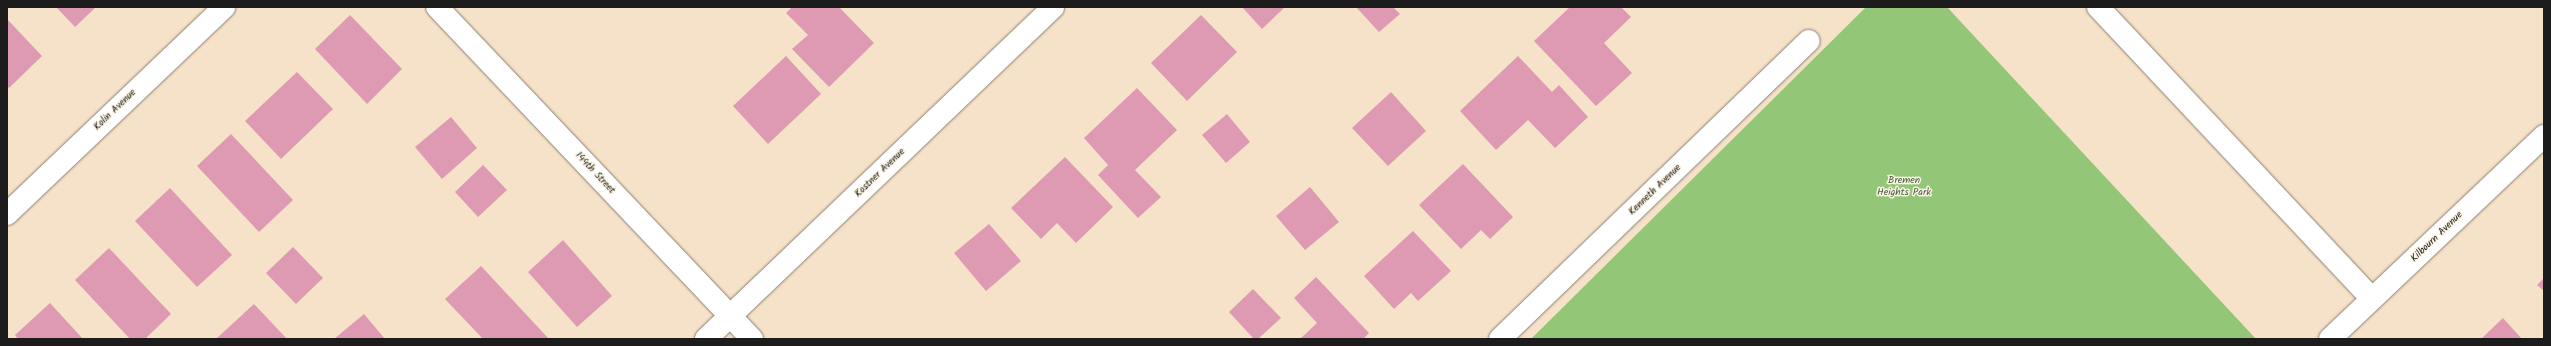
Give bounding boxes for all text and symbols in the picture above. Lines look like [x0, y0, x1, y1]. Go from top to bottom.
street label: Kolin Avenue [91, 87, 139, 133]
street label: Kostner Avenue [852, 146, 908, 200]
street label: 144th Street [573, 150, 617, 196]
street label: Kenneth Avenue [1626, 162, 1684, 218]
park label: Bremen Heights Park [1877, 174, 1931, 198]
street label: Kilbourn Avenue [2409, 209, 2465, 265]

